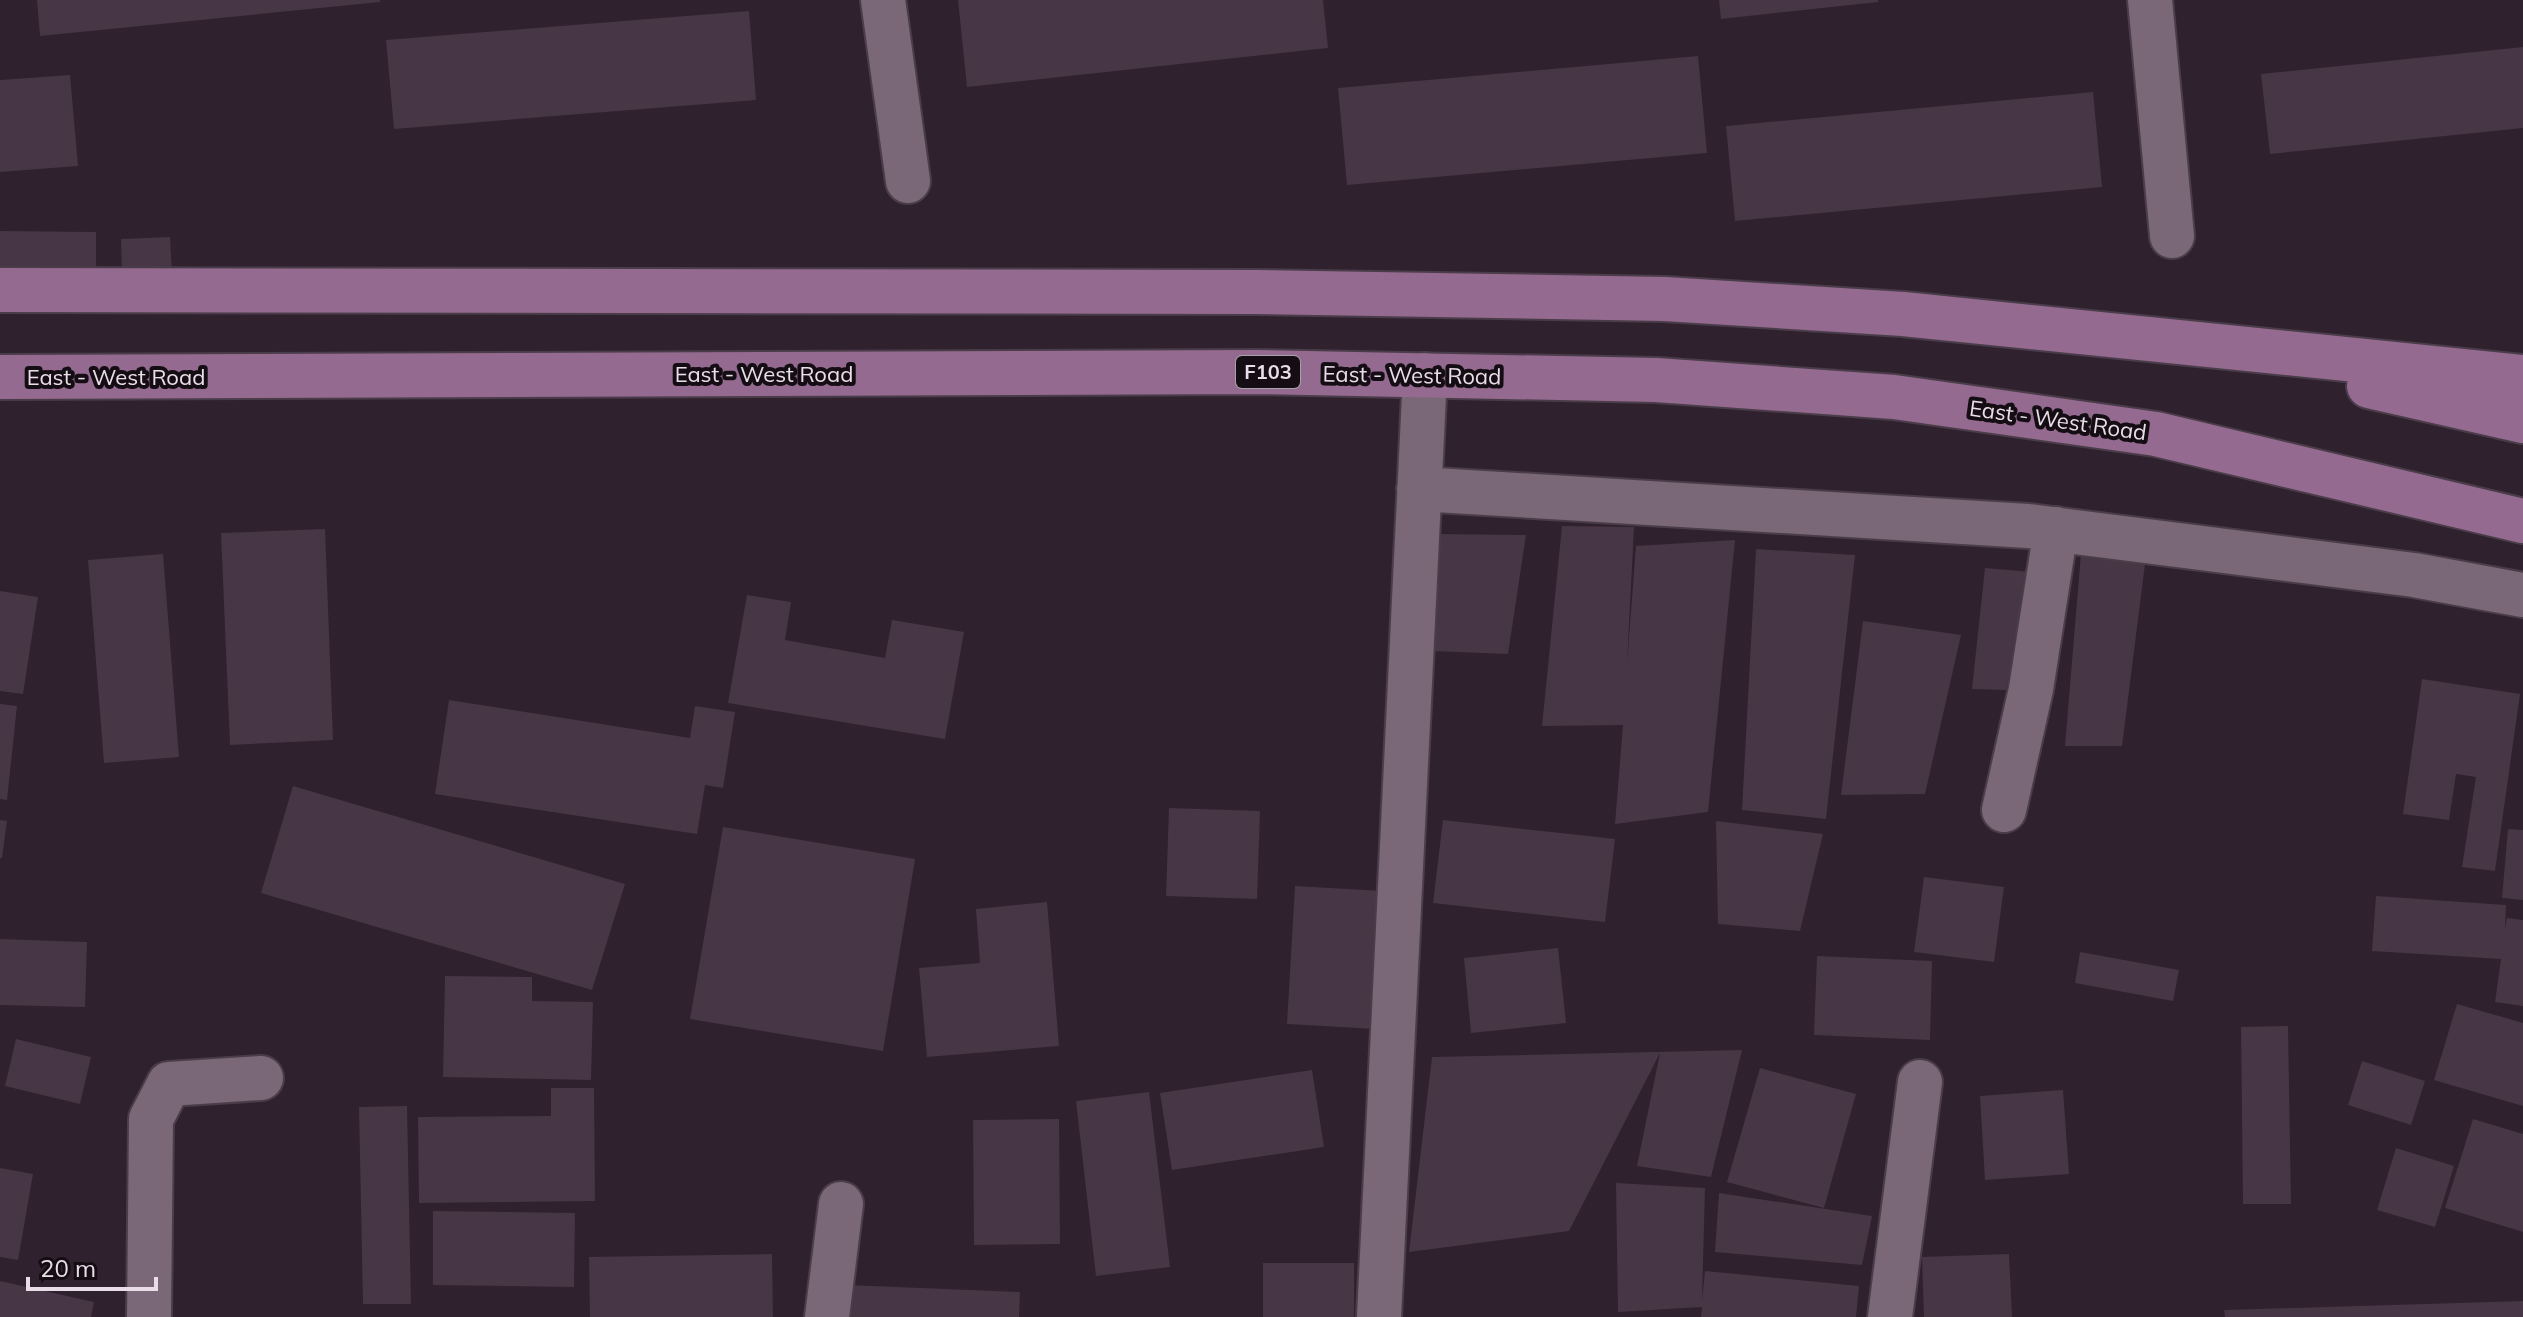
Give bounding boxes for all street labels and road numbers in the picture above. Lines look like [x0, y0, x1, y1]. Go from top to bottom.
road number: F103 [1236, 356, 1300, 388]
street label: East - West Road [1322, 359, 1502, 391]
street label: East - West Road [675, 360, 853, 388]
street label: East - West Road [27, 363, 205, 391]
street label: East - West Road [1968, 394, 2148, 446]

